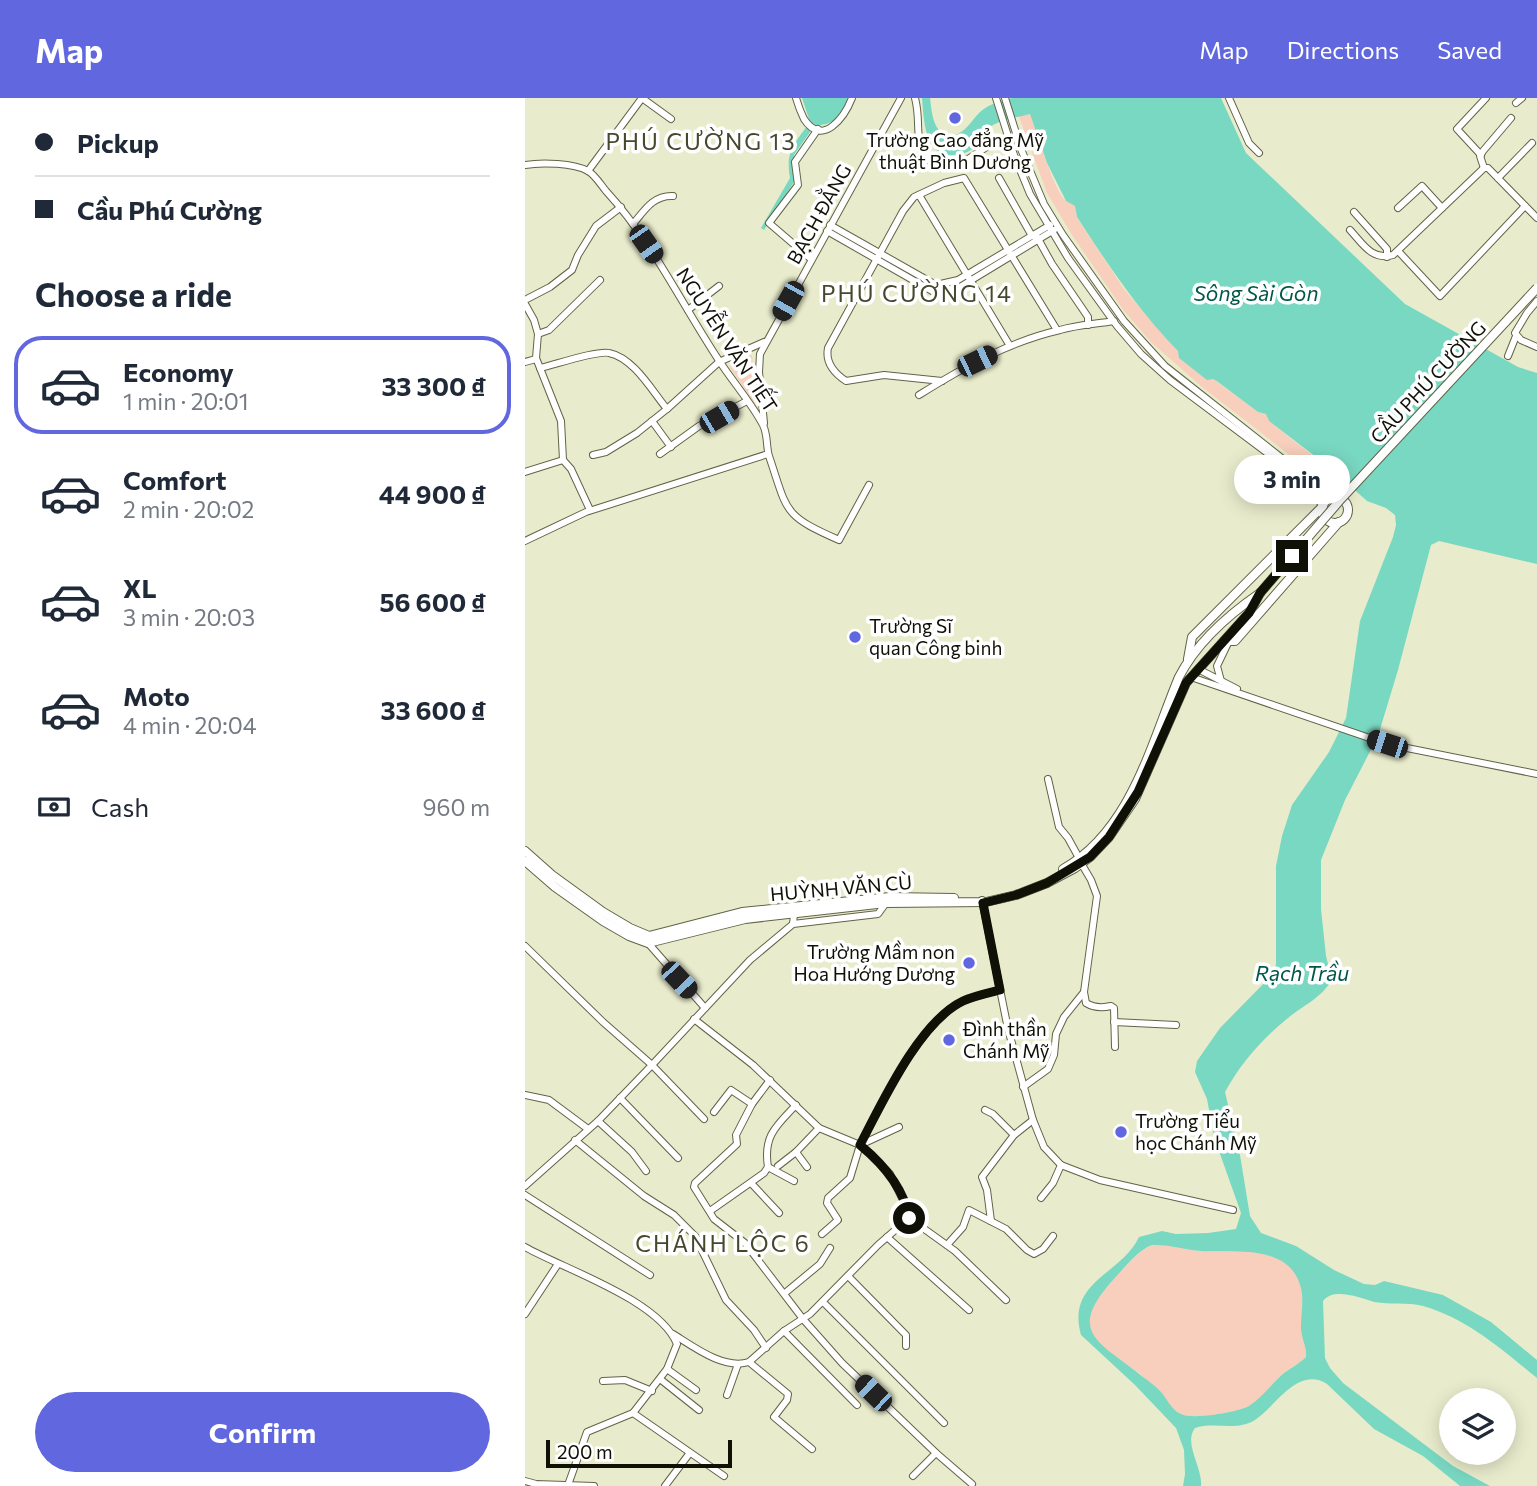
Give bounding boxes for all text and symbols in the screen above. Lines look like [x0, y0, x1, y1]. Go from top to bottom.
text: Map [35, 29, 103, 70]
text: Map [1199, 35, 1249, 64]
text: Directions [1287, 35, 1399, 64]
text: Saved [1437, 35, 1502, 64]
marker: Trường Cao đẳng Mỹ thuật Bình Dương [947, 110, 963, 126]
text: Pickup [77, 127, 159, 158]
district label: PHÚ CƯỜNG 13 [605, 127, 797, 155]
place label: Trường Cao đẳng Mỹ thuật Bình Dương [866, 128, 1044, 173]
street label: BẠCH ĐẰNG [779, 158, 855, 268]
text: Cầu Phú Cường [77, 194, 262, 225]
car [626, 221, 667, 267]
street label: NGUYỄN VĂN TIẾT [672, 262, 785, 416]
text: Choose a ride [35, 274, 232, 314]
car [769, 278, 808, 324]
district label: PHÚ CƯỜNG 14 [821, 279, 1013, 307]
water label: Sông Sài Gòn [1194, 280, 1318, 305]
street label: CẦU PHÚ CƯỜNG [1363, 314, 1490, 447]
car [954, 342, 1001, 380]
icon: car [39, 354, 102, 417]
text: Economy [123, 356, 234, 387]
text: 33 300 ₫ [381, 370, 486, 401]
text: 1 min · 20:01 [123, 387, 249, 415]
car [696, 397, 743, 437]
callout: 3 min [1234, 454, 1350, 504]
icon: car [39, 462, 102, 525]
text: Comfort [123, 464, 226, 495]
text: 3 min [1263, 465, 1321, 493]
text: 44 900 ₫ [379, 478, 486, 509]
text: 2 min · 20:02 [123, 495, 254, 523]
route end [1276, 540, 1308, 572]
icon: car [39, 570, 102, 633]
text: XL [123, 572, 157, 603]
text: 56 600 ₫ [379, 586, 486, 617]
text: 3 min · 20:03 [123, 603, 255, 631]
place label: Trường Sĩ quan Công binh [869, 614, 1002, 659]
marker: Trường Sĩ quan Công binh [847, 629, 863, 645]
icon: car [39, 678, 102, 741]
text: Moto [123, 680, 190, 711]
text: 33 600 ₫ [380, 694, 486, 725]
text: 4 min · 20:04 [123, 711, 257, 739]
car [1364, 728, 1411, 760]
icon: cash [35, 788, 73, 826]
text: Cash [91, 791, 149, 822]
text: 960 m [423, 793, 490, 821]
street label: HUỲNH VĂN CÙ [769, 869, 913, 905]
place label: Trường Mầm non Hoa Hướng Dương [793, 940, 955, 985]
marker: Trường Mầm non Hoa Hướng Dương [961, 955, 977, 971]
car [657, 957, 702, 1003]
water label: Rạch Trầu [1255, 960, 1349, 985]
place label: Đình thần Chánh Mỹ [962, 1017, 1050, 1062]
marker: Đình thần Chánh Mỹ [941, 1032, 957, 1048]
place label: Trường Tiểu học Chánh Mỹ [1135, 1109, 1257, 1154]
marker: Trường Tiểu học Chánh Mỹ [1113, 1124, 1129, 1140]
route start [893, 1202, 925, 1234]
district label: CHÁNH LỘC 6 [635, 1229, 811, 1257]
car [851, 1371, 896, 1415]
map controls [1439, 1388, 1516, 1465]
button: layers [1439, 1388, 1516, 1465]
button: Confirm [35, 1392, 490, 1472]
scale bar [546, 1437, 731, 1469]
text: 200 m [557, 1440, 613, 1463]

